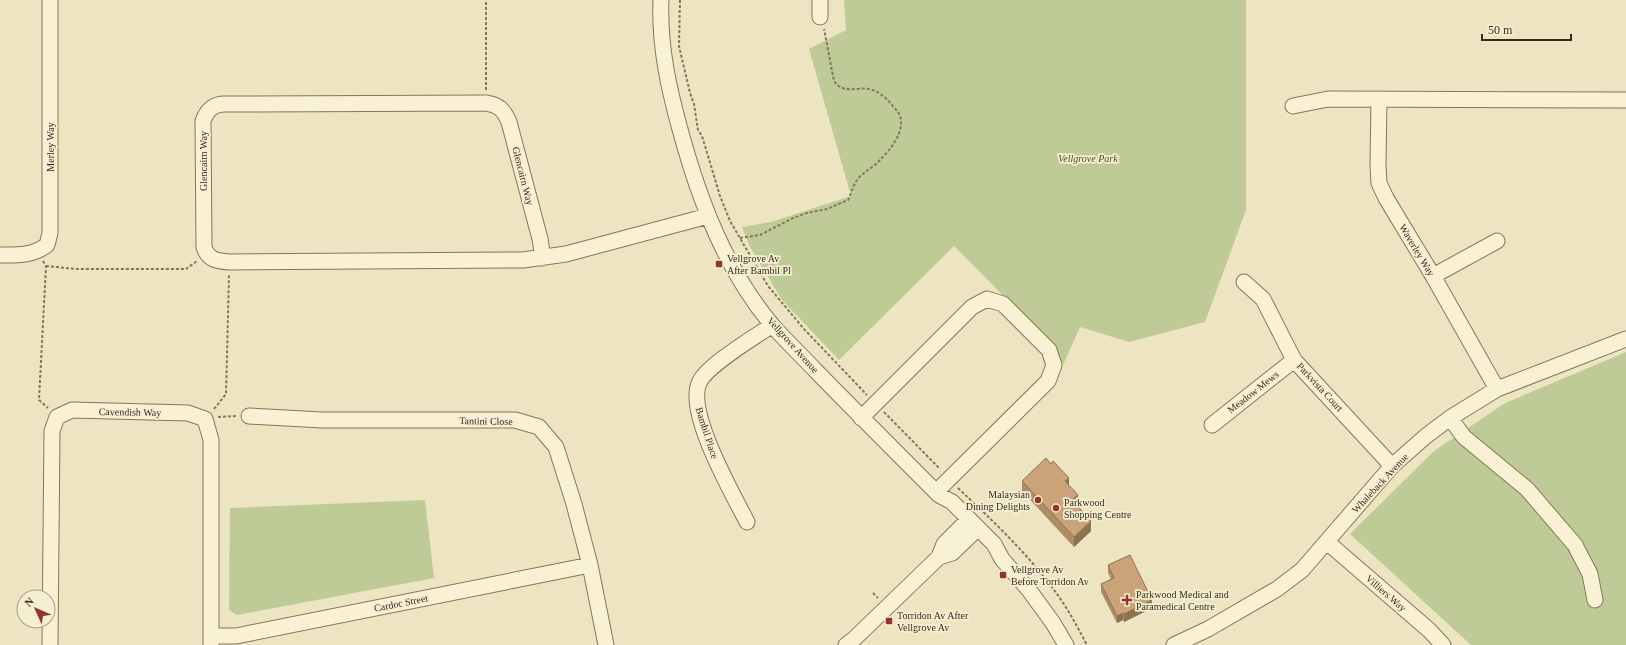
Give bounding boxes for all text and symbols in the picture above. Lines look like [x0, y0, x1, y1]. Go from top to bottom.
scale bar [1482, 16, 1571, 42]
text: 50 m [1488, 23, 1513, 37]
street label: Merley Way [45, 122, 56, 172]
street label: Glencairn Way [198, 131, 209, 191]
street label: Glencairn Way [510, 146, 536, 206]
park label: Vellgrove Park [1058, 153, 1118, 164]
street label: Waverley Way [1397, 222, 1437, 278]
place label: Vellgrove Av After Bambil Pl [727, 253, 791, 276]
marker: Vellgrove Av After Bambil Pl [714, 259, 724, 269]
street label: Vellgrove Avenue [765, 315, 821, 376]
street label: Parkvista Court [1295, 360, 1345, 414]
street label: Meadow Mews [1225, 369, 1281, 415]
street label: Cavendish Way [99, 406, 161, 418]
street label: Bambil Place [693, 406, 721, 461]
street label: Tantini Close [459, 415, 513, 427]
street label: Whaleback Avenue [1350, 451, 1411, 515]
place label: Malaysian Dining Delights [966, 489, 1030, 512]
marker: Malaysian Dining Delights [1033, 495, 1043, 505]
place label: Parkwood Shopping Centre [1064, 497, 1132, 520]
marker: Parkwood Shopping Centre [1051, 503, 1061, 513]
place label: Vellgrove Av Before Torridon Av [1011, 564, 1089, 587]
marker: Vellgrove Av Before Torridon Av [998, 570, 1008, 580]
street label: Villiers Way [1364, 573, 1408, 613]
north arrow [16, 589, 56, 629]
place label: Parkwood Medical and Paramedical Centre [1136, 589, 1229, 612]
street label: Cardoc Street [373, 592, 429, 614]
marker: Parkwood Medical and Paramedical Centre [1121, 594, 1133, 606]
text: N [22, 595, 36, 609]
place label: Torridon Av After Vellgrove Av [897, 610, 969, 633]
marker: Torridon Av After Vellgrove Av [884, 616, 894, 626]

